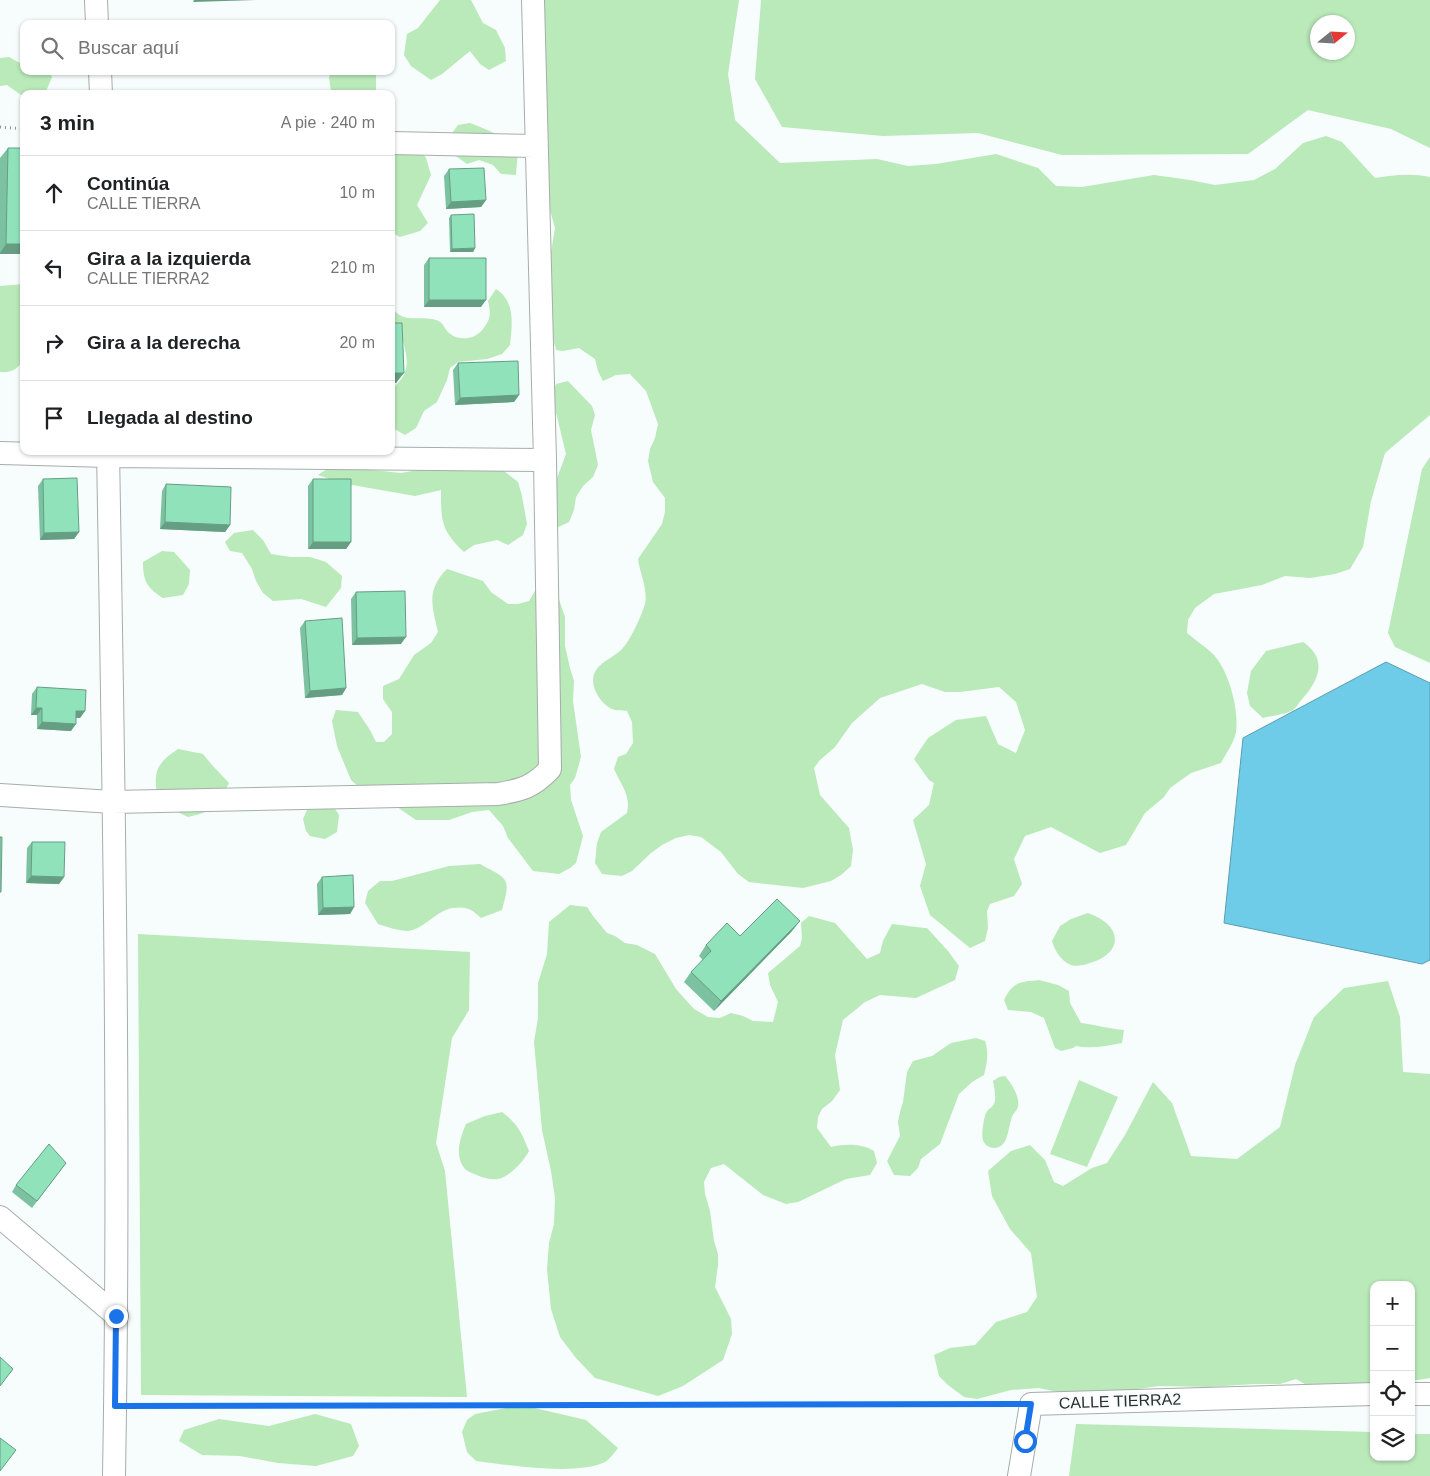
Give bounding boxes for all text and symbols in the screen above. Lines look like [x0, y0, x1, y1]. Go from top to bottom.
north arrow [1310, 15, 1355, 60]
search box [20, 20, 395, 75]
icon: search [38, 34, 66, 62]
text: Buscar aquí [78, 37, 179, 58]
text: 3 min [40, 111, 95, 134]
text: A pie · 240 m [281, 114, 375, 131]
text: Continúa [87, 173, 169, 194]
icon: ahead [40, 179, 68, 207]
text: 10 m [339, 184, 375, 201]
text: CALLE TIERRA [87, 195, 201, 212]
text: Gira a la izquierda [87, 248, 251, 269]
icon: left [40, 254, 68, 282]
text: 210 m [331, 259, 375, 276]
text: CALLE TIERRA2 [87, 270, 209, 287]
icon: right [40, 329, 68, 357]
text: Gira a la derecha [87, 332, 240, 353]
text: 20 m [339, 334, 375, 351]
icon: arrive [40, 404, 68, 432]
text: Llegada al destino [87, 407, 253, 428]
map controls [1370, 1281, 1415, 1461]
button: + [1370, 1281, 1415, 1326]
route end [105, 1305, 128, 1328]
button: − [1370, 1326, 1415, 1371]
button: locate [1370, 1371, 1415, 1416]
street label: CALLE TIERRA2 [1059, 1390, 1182, 1412]
button: layers [1370, 1416, 1415, 1461]
route start [1014, 1430, 1037, 1453]

